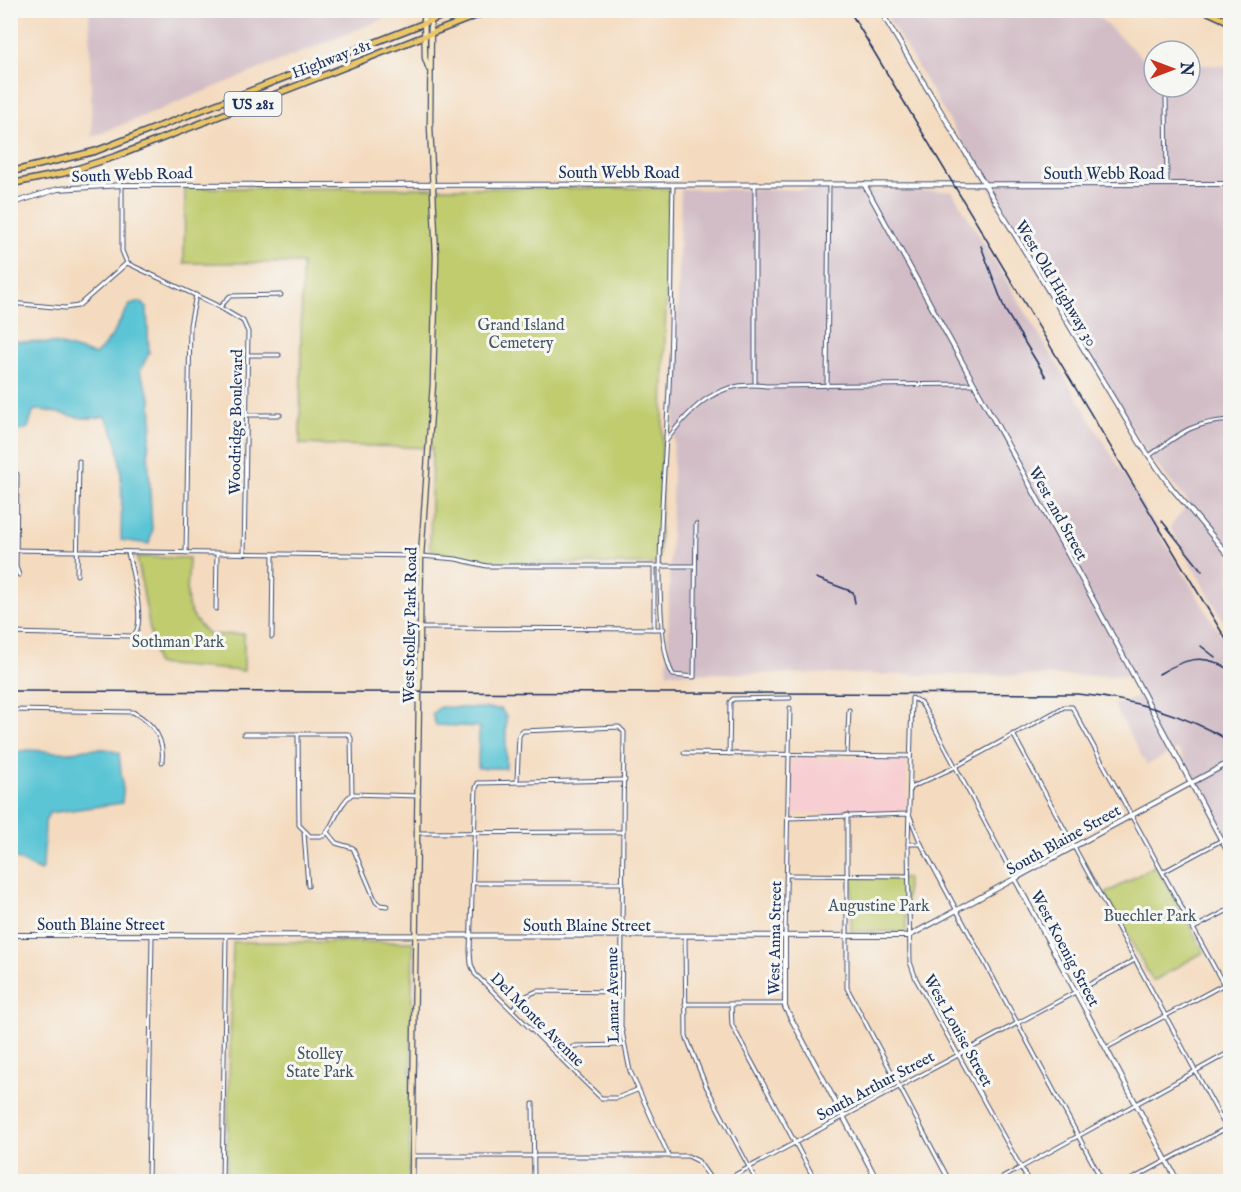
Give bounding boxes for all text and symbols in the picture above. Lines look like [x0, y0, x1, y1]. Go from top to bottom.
street label: Highway 281 [289, 36, 374, 84]
north arrow [1142, 39, 1202, 99]
text: N [1175, 61, 1195, 76]
road number: US 281 [224, 92, 282, 116]
street label: South Webb Road [71, 164, 193, 188]
street label: South Webb Road [558, 164, 680, 184]
street label: South Webb Road [1043, 165, 1165, 185]
street label: West Old Highway 30 [1010, 217, 1101, 351]
park label: Grand Island Cemetery [478, 316, 565, 354]
street label: Woodridge Boulevard [226, 349, 248, 495]
street label: West 2nd Street [1023, 464, 1092, 565]
street label: West Stolley Park Road [400, 546, 422, 703]
park label: Sothman Park [132, 633, 225, 653]
street label: South Blaine Street [1003, 801, 1125, 880]
street label: West Anna Street [765, 880, 787, 995]
street label: West Koenig Street [1025, 887, 1103, 1011]
park label: Augustine Park [827, 897, 930, 917]
park label: Buechler Park [1103, 907, 1197, 927]
street label: South Blaine Street [37, 916, 165, 936]
street label: South Blaine Street [523, 917, 651, 937]
street label: Lamar Avenue [603, 947, 625, 1043]
street label: Del Monte Avenue [485, 969, 588, 1072]
street label: West Louise Street [918, 971, 997, 1091]
park label: Stolley State Park [286, 1045, 354, 1083]
street label: South Arthur Street [814, 1047, 939, 1126]

